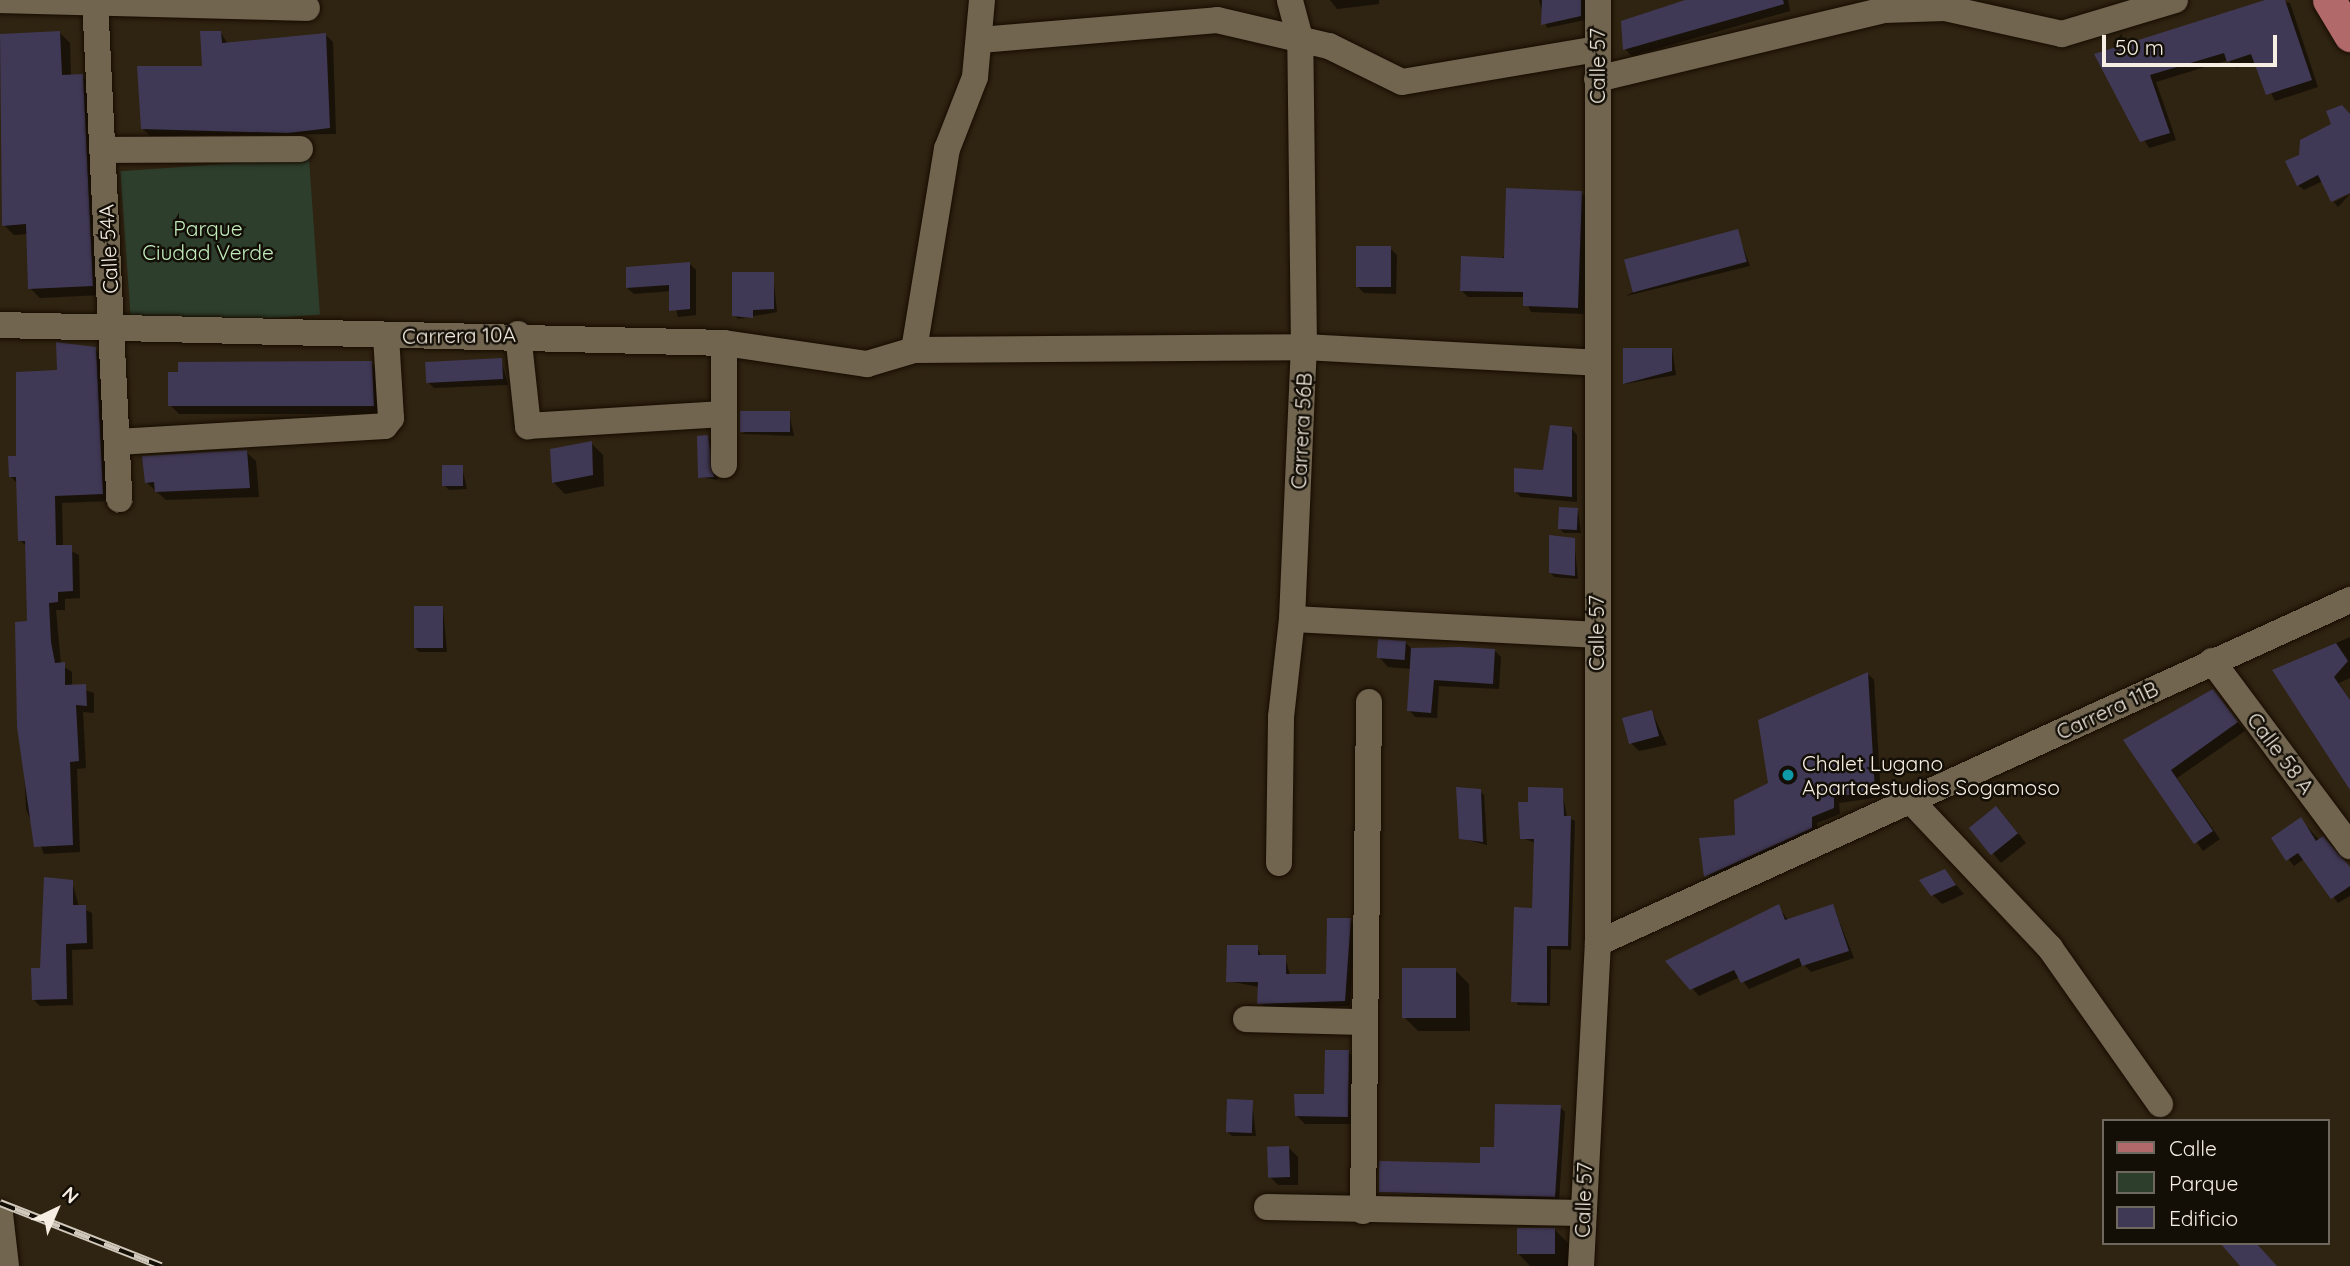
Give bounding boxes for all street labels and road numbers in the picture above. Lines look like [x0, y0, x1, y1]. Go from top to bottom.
street label: Calle 57 [1584, 28, 1610, 104]
street label: Calle 54A [93, 204, 123, 294]
street label: Carrera 10A [402, 321, 516, 349]
street label: Carrera 56B [1285, 372, 1317, 490]
street label: Calle 57 [1583, 595, 1609, 671]
street label: Carrera 11B [2052, 675, 2162, 745]
street label: Calle 58 A [2242, 707, 2320, 799]
street label: Calle 57 [1569, 1162, 1597, 1238]

